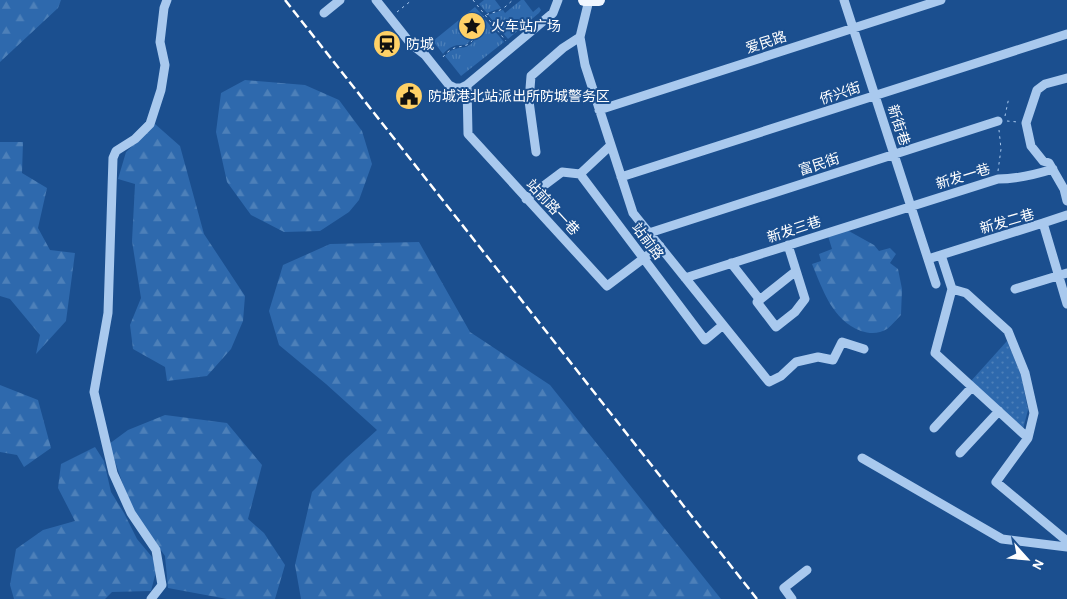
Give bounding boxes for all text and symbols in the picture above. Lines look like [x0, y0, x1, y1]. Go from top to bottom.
place icon: 火车站广场 [457, 11, 487, 41]
place label: 火车站广场 [491, 18, 561, 34]
station icon: 防城 [372, 29, 402, 59]
street label: 爱民路 [744, 29, 788, 56]
place label: 防城 [406, 37, 434, 52]
street label: 侨兴街 [818, 80, 862, 107]
public building icon: 防城港北站派出所防城警务区 [394, 81, 424, 111]
place label: 防城港北站派出所防城警务区 [428, 88, 610, 104]
street label: 新街巷 [885, 103, 912, 147]
street label: 富民街 [797, 151, 841, 178]
street label: 新发一巷 [934, 160, 992, 192]
street label: 站前路一巷 [523, 176, 583, 238]
street label: 新发二巷 [978, 206, 1036, 236]
street label: 新发三巷 [765, 213, 823, 245]
street label: 站前路 [629, 219, 667, 263]
north arrow [1002, 534, 1052, 584]
text: N [1029, 557, 1046, 572]

